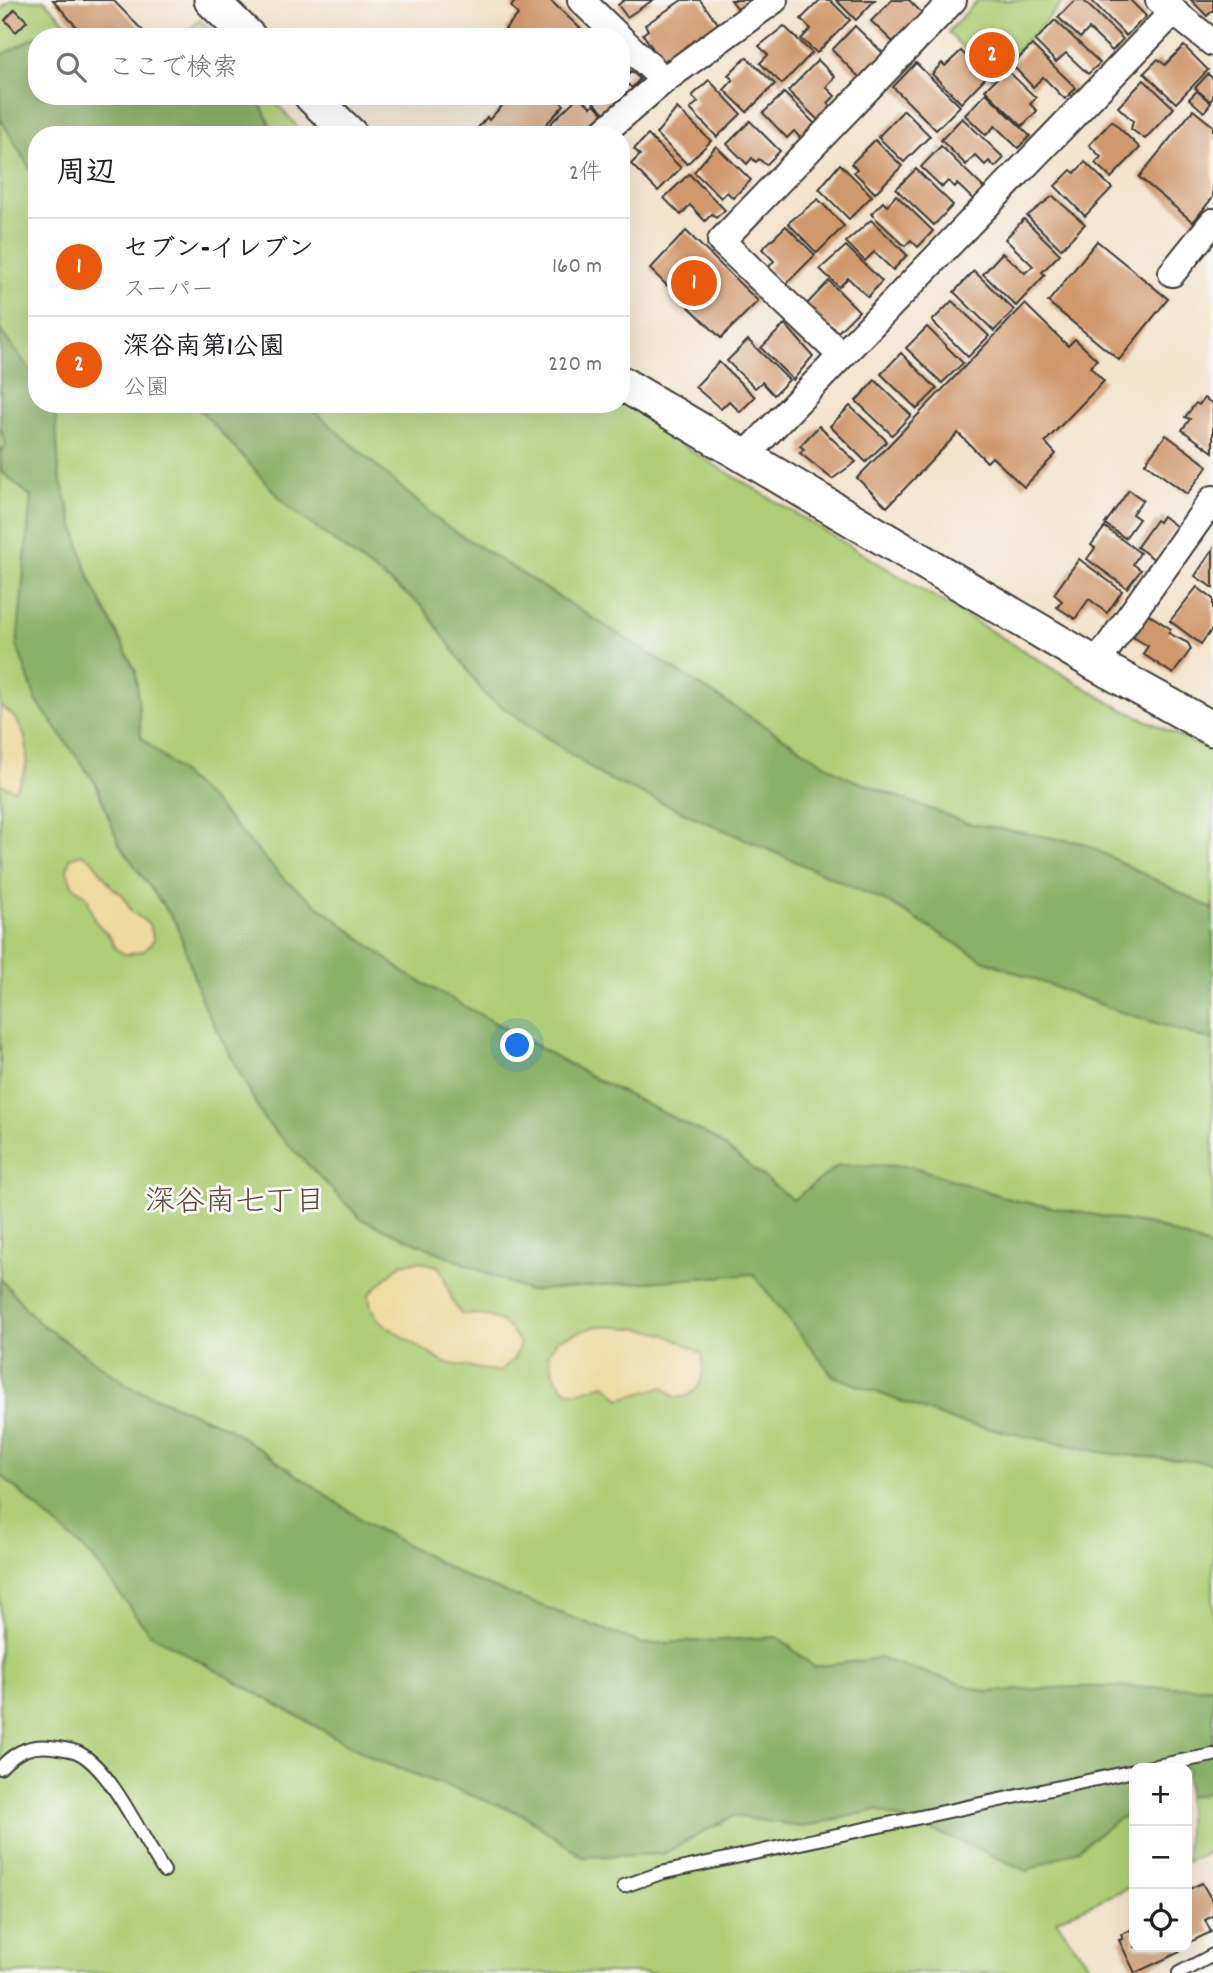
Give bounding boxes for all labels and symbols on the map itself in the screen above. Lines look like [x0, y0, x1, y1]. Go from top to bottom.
pin: 2 [969, 29, 1015, 81]
pin: 1 [671, 257, 717, 309]
your location [500, 1028, 534, 1062]
district label: 深谷南七丁目 [145, 1183, 325, 1226]

